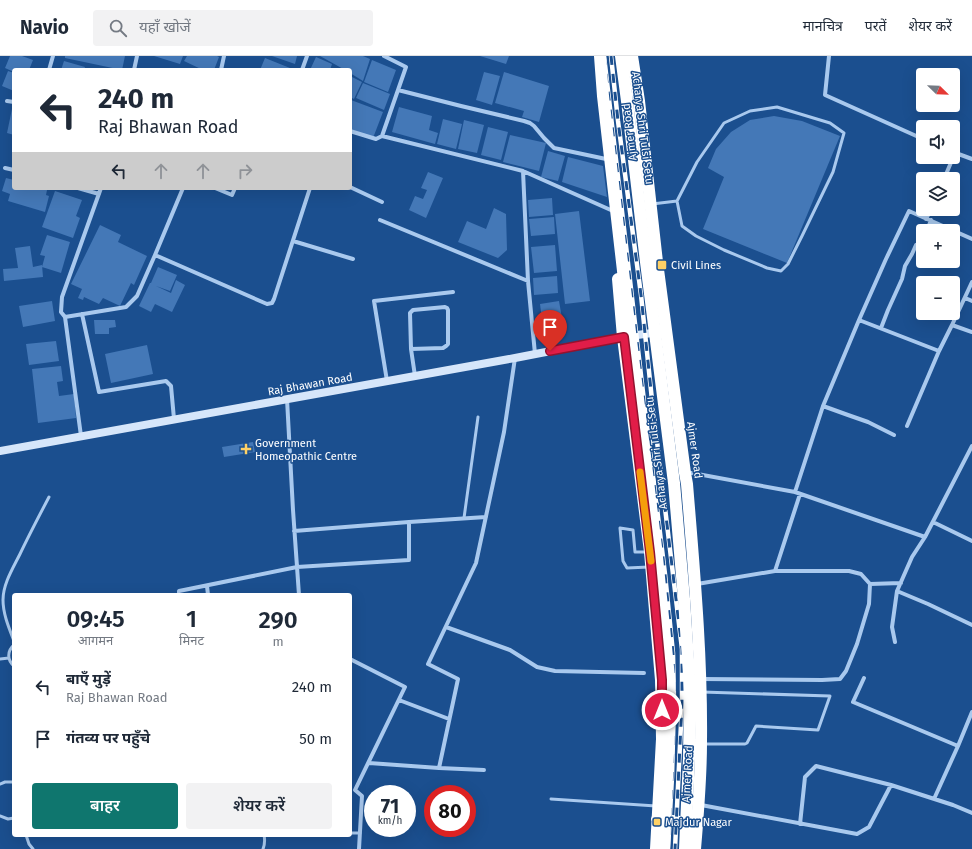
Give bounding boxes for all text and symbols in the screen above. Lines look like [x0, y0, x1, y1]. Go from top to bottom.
search box [93, 10, 373, 46]
text: Navio [20, 16, 69, 39]
icon: search [107, 17, 129, 39]
text: यहाँ खोजें [139, 18, 191, 36]
text: मानचित्र [803, 18, 843, 35]
text: परतें [865, 18, 886, 35]
text: शेयर करें [908, 18, 952, 35]
north arrow [916, 68, 960, 112]
map controls [916, 68, 960, 320]
street label: Acharya Shri Tulsi Setu [629, 71, 656, 185]
text: 240 m [98, 82, 174, 115]
icon: left [32, 84, 84, 136]
street label: Ajmer Road [620, 103, 639, 161]
text: Raj Bhawan Road [98, 116, 239, 138]
button: sound [916, 120, 960, 164]
icon: left [108, 160, 130, 182]
icon: ahead [150, 160, 172, 182]
icon: ahead [192, 160, 214, 182]
icon: right [234, 160, 256, 182]
button: layers [916, 172, 960, 216]
button: + [916, 224, 960, 268]
marker: Civil Lines [656, 259, 668, 271]
place label: Civil Lines [671, 259, 721, 272]
button: − [916, 276, 960, 320]
pin [533, 310, 567, 351]
icon: arrive [539, 316, 561, 338]
street label: Raj Bhawan Road [267, 371, 354, 398]
street label: Acharya Shri Tulsi Setu [643, 396, 670, 510]
street label: Ajmer Road [684, 421, 705, 479]
place label: Government Homeopathic Centre [255, 437, 357, 463]
marker: Government Homeopathic Centre [240, 443, 252, 455]
text: 09:45 [66, 605, 125, 633]
text: 1 [186, 605, 197, 633]
text: 290 [258, 606, 298, 634]
text: आगमन [78, 633, 113, 648]
text: मिनट [179, 633, 204, 648]
text: m [272, 634, 284, 649]
text: बाएँ मुड़ें [66, 670, 111, 688]
icon: left [32, 676, 54, 698]
text: 240 m [292, 678, 332, 696]
position arrow [641, 689, 683, 731]
text: Raj Bhawan Road [66, 690, 168, 705]
icon: arrive [32, 728, 54, 750]
text: गंतव्य पर पहुँचे [66, 729, 150, 747]
text: 50 m [299, 730, 332, 748]
street label: Ajmer Road [680, 745, 695, 803]
button: बाहर [32, 783, 178, 829]
button: शेयर करें [186, 783, 332, 829]
speed limit sign: 80 [424, 785, 476, 837]
text: 71 [381, 794, 399, 818]
text: km/h [378, 815, 402, 827]
place label: Majdur Nagar [665, 816, 733, 829]
marker: Majdur Nagar [652, 817, 662, 827]

